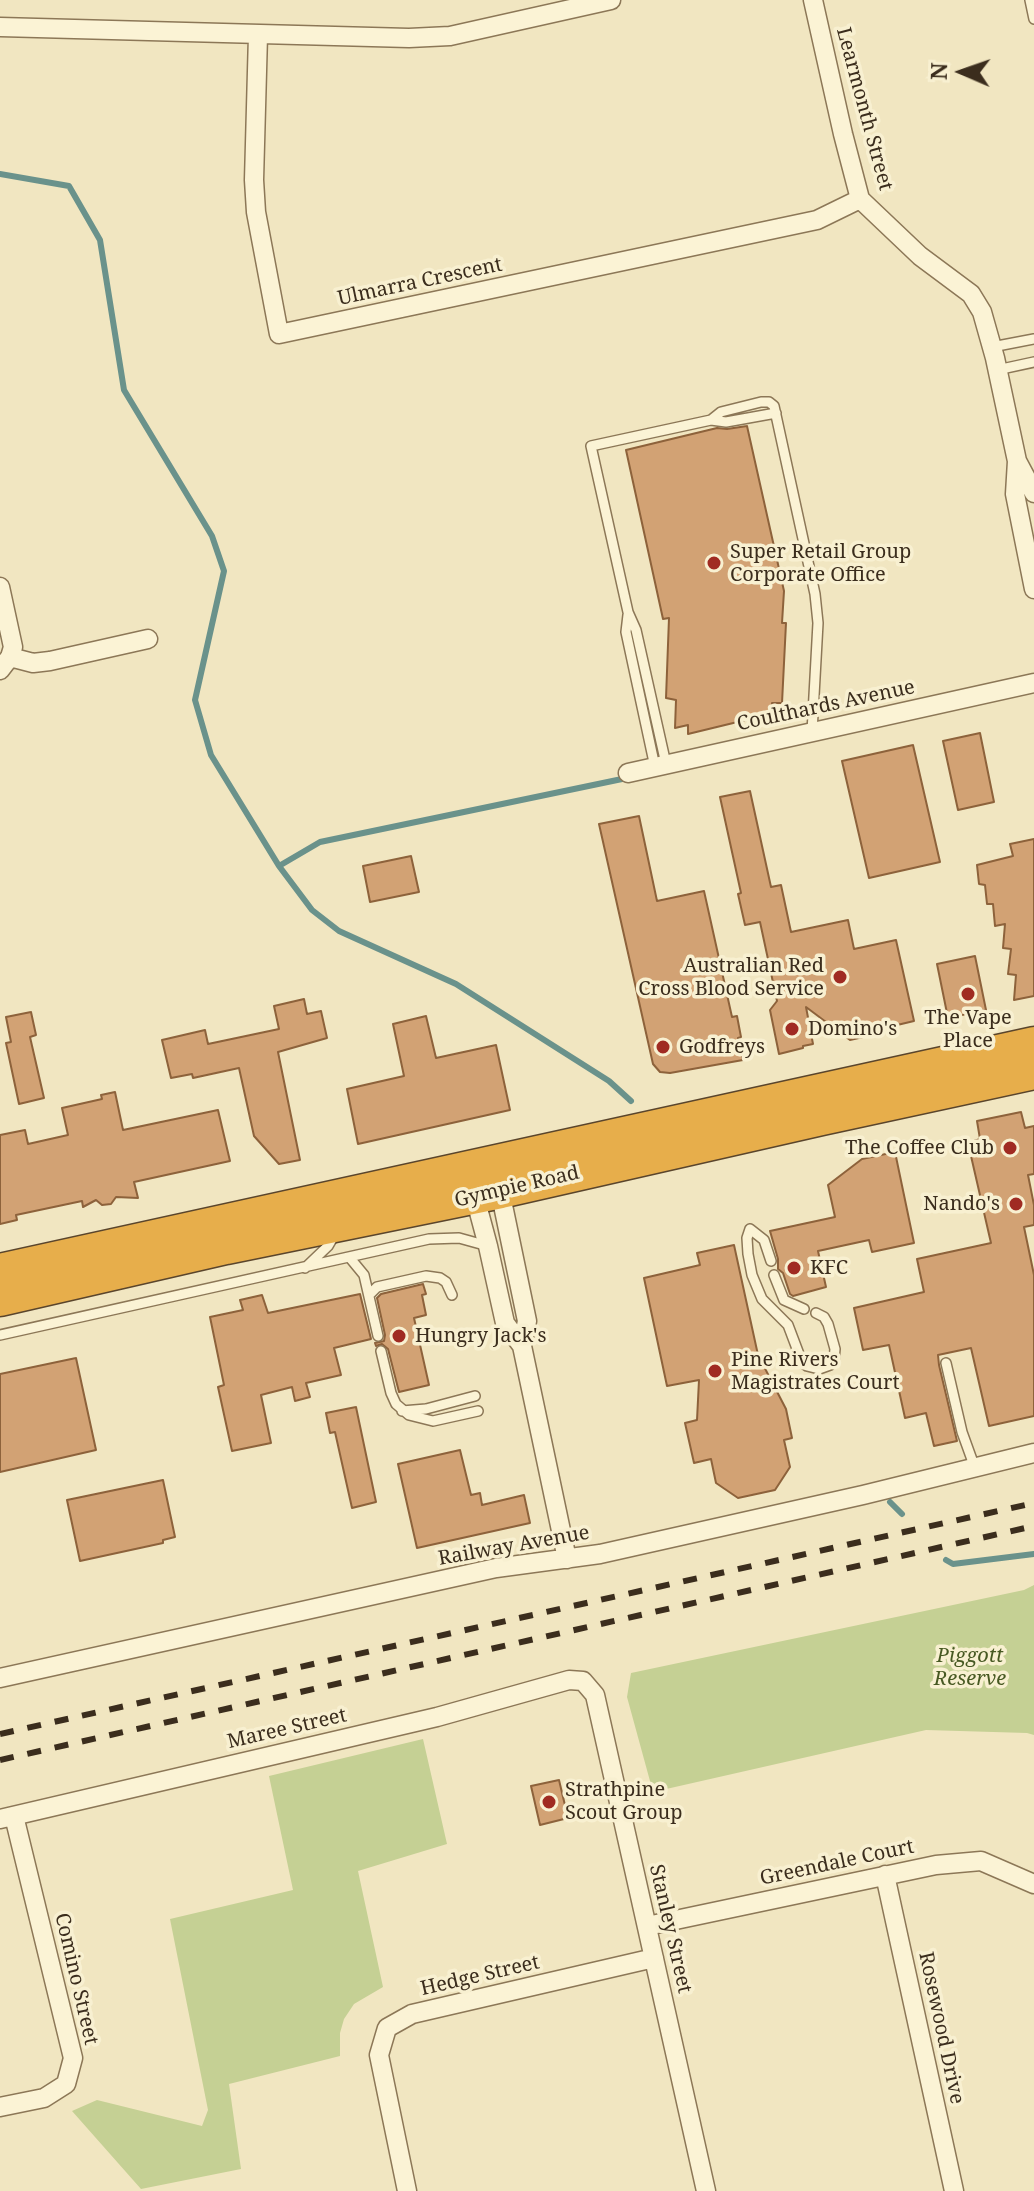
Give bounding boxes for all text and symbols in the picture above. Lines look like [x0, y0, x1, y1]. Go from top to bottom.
street label: Learmonth Street [831, 25, 897, 193]
north arrow [922, 32, 1002, 112]
text: N [923, 62, 953, 80]
street label: Ulmarra Crescent [336, 253, 504, 311]
place label: Super Retail Group Corporate Office [730, 540, 911, 587]
marker: Super Retail Group Corporate Office [705, 554, 723, 572]
street label: Coulthards Avenue [735, 675, 917, 737]
place label: Australian Red Cross Blood Service [638, 954, 824, 1001]
marker: Australian Red Cross Blood Service [831, 968, 849, 986]
marker: The Vape Place [959, 985, 977, 1003]
place label: The Vape Place [924, 1006, 1012, 1053]
place label: Domino's [808, 1017, 897, 1041]
marker: Domino's [783, 1020, 801, 1038]
place label: Godfreys [679, 1035, 765, 1059]
marker: Godfreys [654, 1038, 672, 1056]
place label: The Coffee Club [845, 1136, 994, 1160]
marker: The Coffee Club [1001, 1139, 1019, 1157]
street label: Gympie Road [452, 1161, 582, 1213]
place label: Nando's [923, 1192, 1000, 1216]
marker: Nando's [1007, 1195, 1025, 1213]
place label: KFC [810, 1256, 848, 1280]
marker: KFC [785, 1259, 803, 1277]
place label: Hungry Jack's [415, 1324, 546, 1348]
marker: Hungry Jack's [390, 1327, 408, 1345]
place label: Pine Rivers Magistrates Court [731, 1348, 899, 1395]
marker: Pine Rivers Magistrates Court [706, 1362, 724, 1380]
street label: Railway Avenue [437, 1521, 591, 1571]
park label: Piggott Reserve [934, 1644, 1006, 1691]
street label: Maree Street [225, 1704, 349, 1754]
place label: Strathpine Scout Group [565, 1778, 682, 1825]
marker: Strathpine Scout Group [540, 1793, 558, 1811]
street label: Greendale Court [758, 1835, 916, 1891]
street label: Stanley Street [644, 1862, 696, 1996]
street label: Comino Street [49, 1911, 103, 2047]
street label: Rosewood Drive [913, 1950, 969, 2106]
street label: Hedge Street [418, 1951, 542, 2001]

